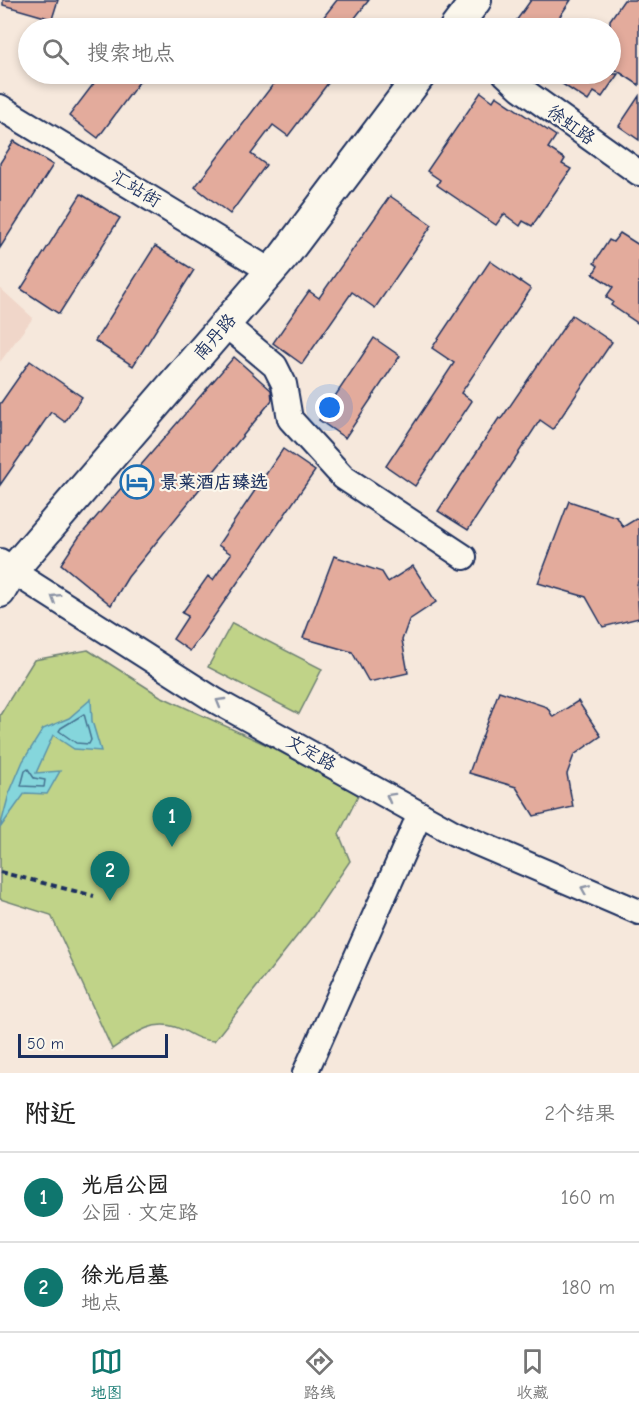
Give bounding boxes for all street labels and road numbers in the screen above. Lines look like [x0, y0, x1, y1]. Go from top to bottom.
street label: 徐虹路 [543, 101, 599, 149]
street label: 汇站街 [107, 166, 165, 212]
street label: 南丹路 [189, 310, 241, 364]
street label: 文定路 [282, 731, 340, 775]

